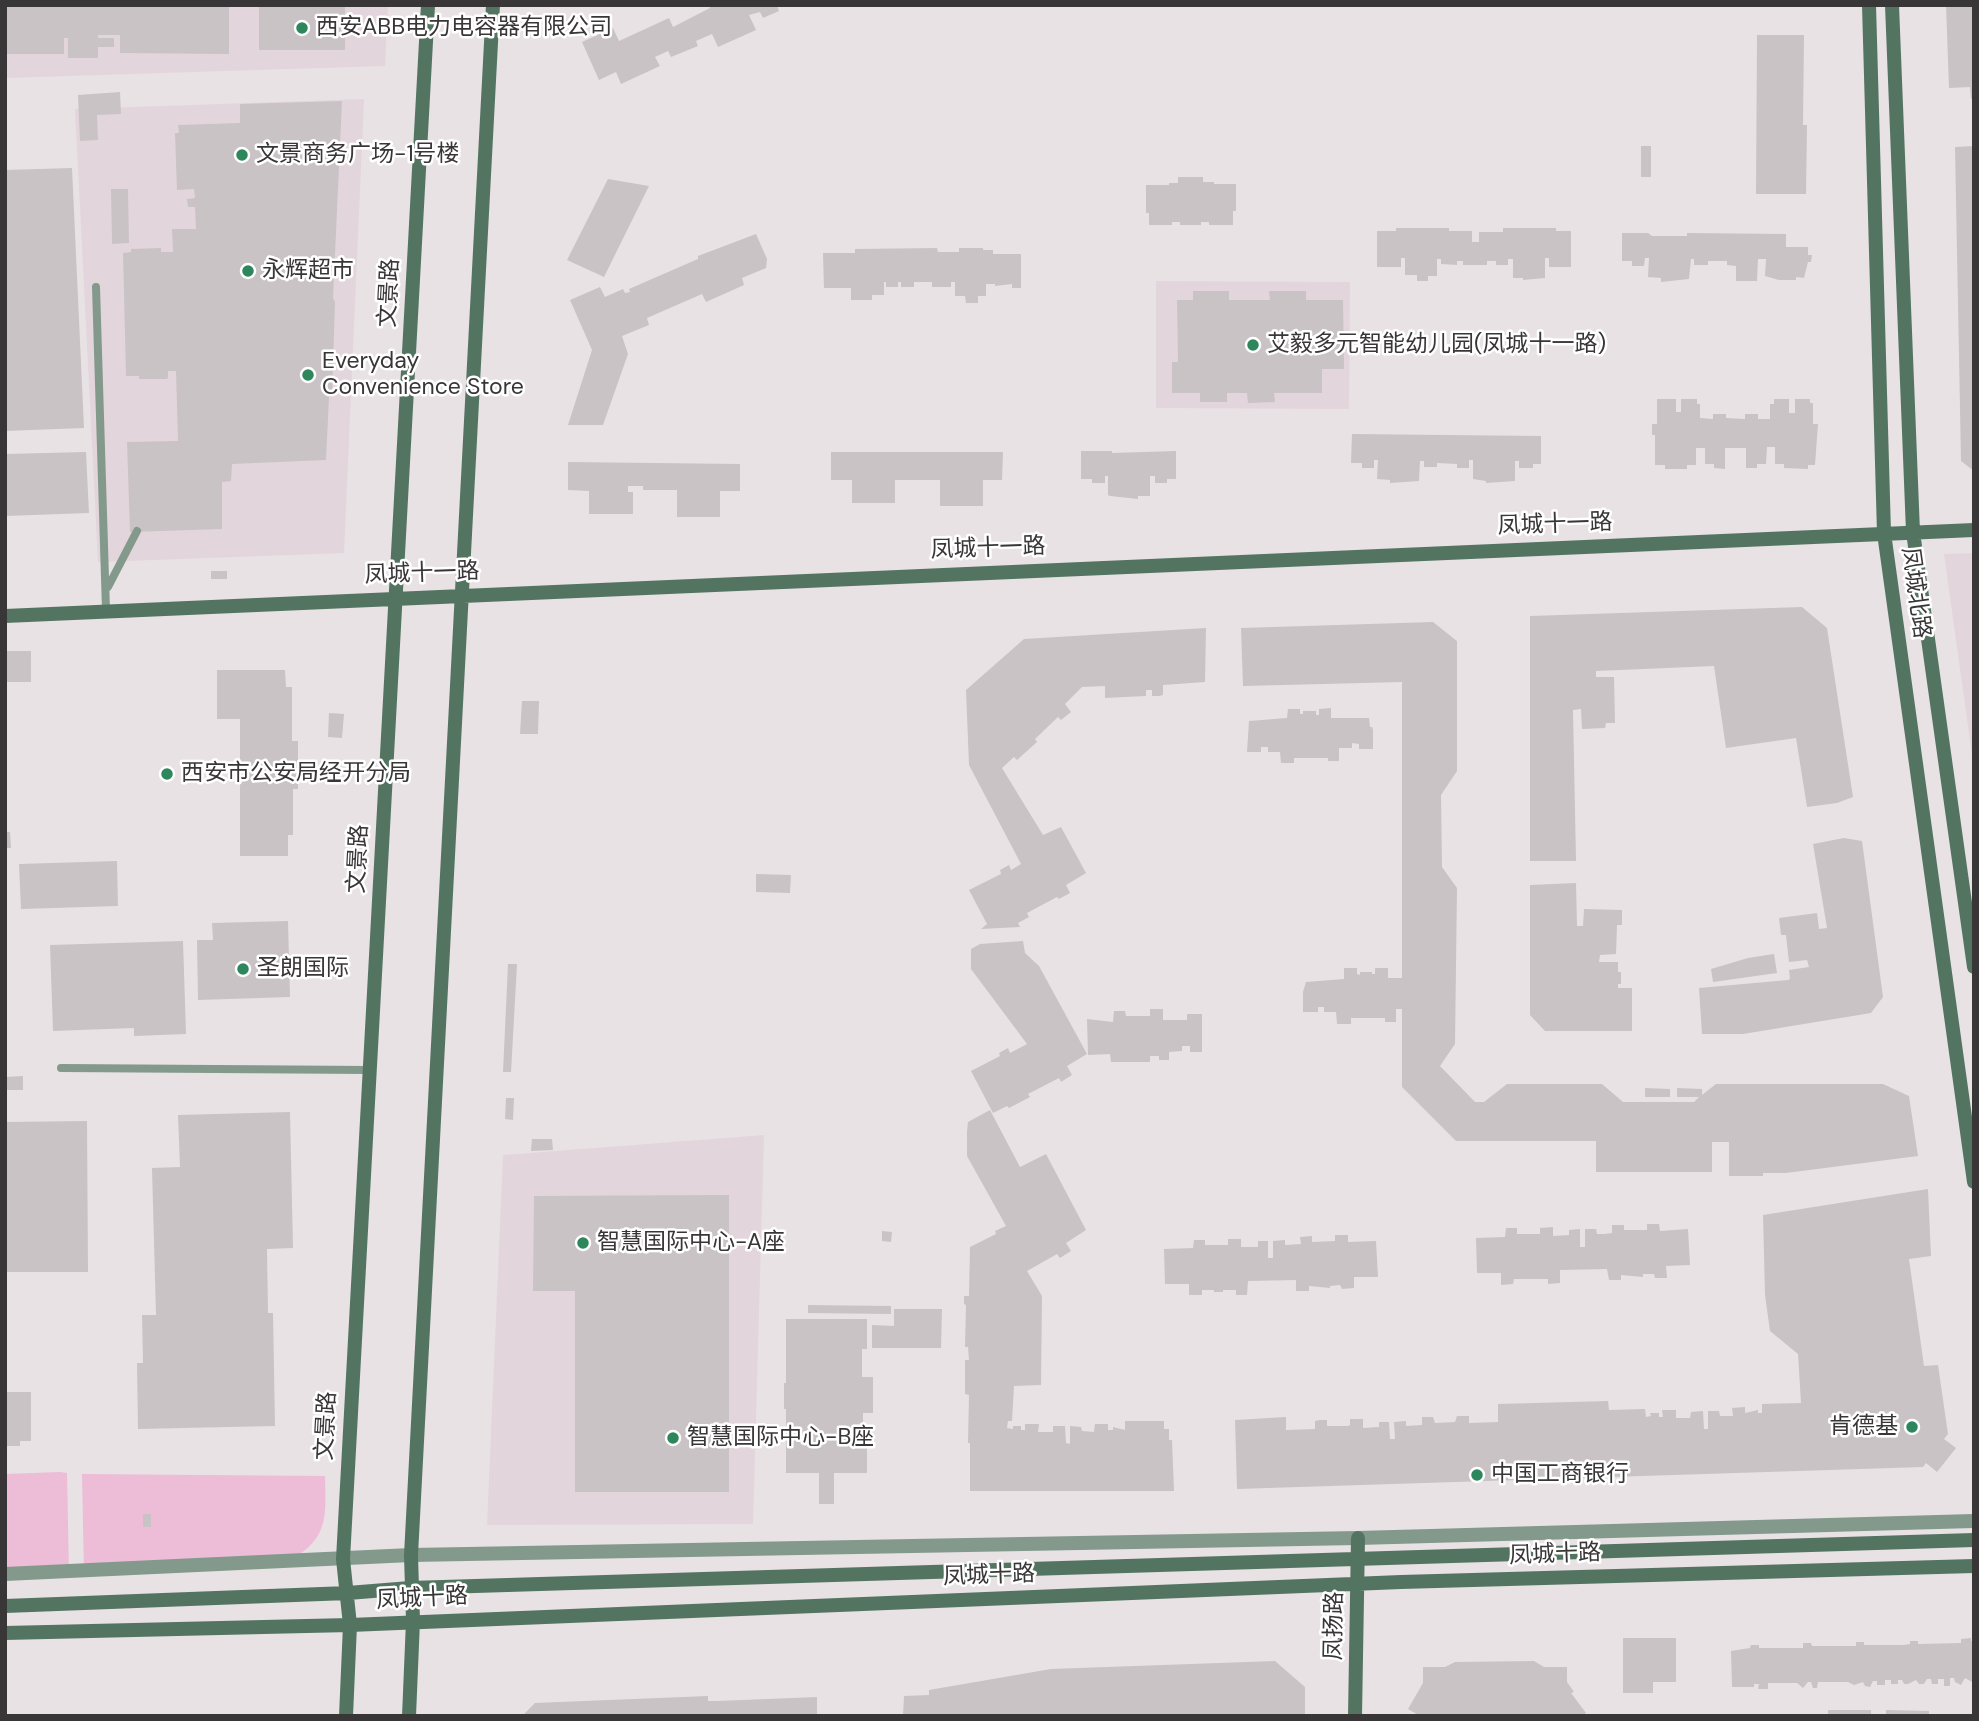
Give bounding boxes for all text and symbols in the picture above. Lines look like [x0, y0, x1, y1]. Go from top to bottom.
place label: 西安ABB电力电容器有限公司 [316, 14, 612, 42]
marker: 西安ABB电力电容器有限公司 [294, 20, 310, 36]
place label: 文景商务广场-1号楼 [256, 141, 460, 169]
marker: 文景商务广场-1号楼 [234, 147, 250, 163]
place label: 永辉超市 [262, 257, 354, 285]
street label: 文景路 [374, 258, 406, 328]
marker: 永辉超市 [240, 263, 256, 279]
place label: 艾毅多元智能幼儿园(凤城十一路) [1267, 331, 1606, 359]
marker: 艾毅多元智能幼儿园(凤城十一路) [1245, 337, 1261, 353]
place label: Everyday Convenience Store [322, 348, 524, 402]
marker: Everyday Convenience Store [300, 367, 316, 383]
street label: 凤城十一路 [1497, 509, 1613, 541]
street label: 凤城十一路 [930, 533, 1046, 565]
street label: 凤城北路 [1895, 546, 1935, 640]
street label: 凤城十一路 [364, 558, 480, 590]
place label: 西安市公安局经开分局 [181, 760, 411, 788]
marker: 西安市公安局经开分局 [159, 766, 175, 782]
street label: 文景路 [343, 824, 375, 894]
place label: 圣朗国际 [257, 955, 349, 983]
marker: 圣朗国际 [235, 961, 251, 977]
place label: 智慧国际中心-A座 [597, 1229, 785, 1257]
marker: 智慧国际中心-A座 [575, 1235, 591, 1251]
street label: 文景路 [311, 1391, 343, 1461]
place label: 肯德基 [1829, 1413, 1898, 1441]
marker: 肯德基 [1904, 1419, 1920, 1435]
place label: 智慧国际中心-B座 [687, 1424, 874, 1452]
marker: 智慧国际中心-B座 [665, 1430, 681, 1446]
place label: 中国工商银行 [1491, 1461, 1629, 1489]
marker: 中国工商银行 [1469, 1467, 1485, 1483]
street label: 凤城十路 [1509, 1540, 1601, 1570]
street label: 凤城十路 [943, 1561, 1035, 1591]
street label: 凤城十路 [375, 1583, 469, 1615]
street label: 凤扬路 [1321, 1591, 1349, 1661]

